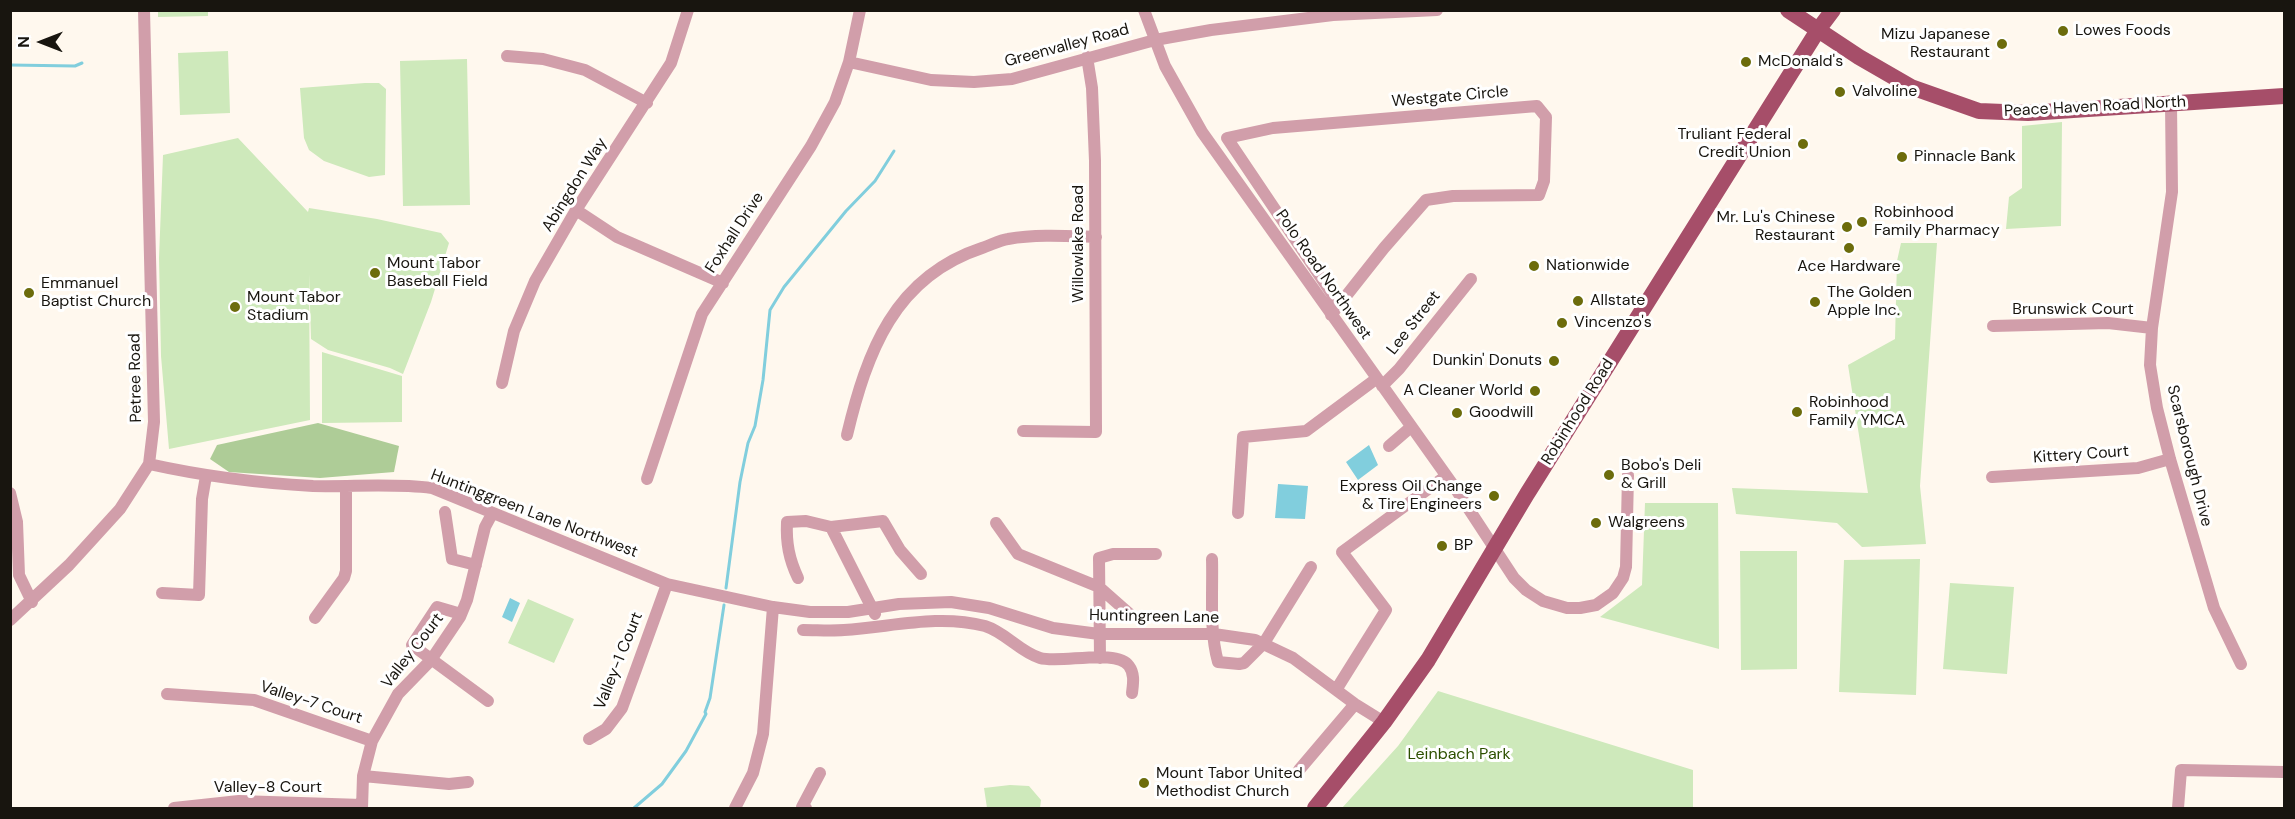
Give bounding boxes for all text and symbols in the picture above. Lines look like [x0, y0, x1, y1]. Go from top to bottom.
north arrow [12, 12, 72, 72]
street label: Greenvalley Road [1003, 20, 1131, 72]
place label: Lowes Foods [2075, 21, 2171, 41]
marker: Lowes Foods [2056, 24, 2070, 38]
place label: Mizu Japanese Restaurant [1881, 25, 1990, 63]
text: N [13, 36, 34, 48]
marker: Mizu Japanese Restaurant [1995, 37, 2009, 51]
place label: McDonald's [1758, 52, 1843, 72]
marker: McDonald's [1739, 55, 1753, 69]
street label: Westgate Circle [1391, 82, 1509, 112]
place label: Valvoline [1852, 82, 1917, 102]
marker: Valvoline [1833, 85, 1847, 99]
street label: Peace Haven Road North [2003, 93, 2187, 121]
place label: Truliant Federal Credit Union [1677, 125, 1791, 163]
street label: Abingdon Way [538, 134, 612, 236]
marker: Truliant Federal Credit Union [1796, 137, 1810, 151]
place label: Pinnacle Bank [1914, 147, 2016, 167]
marker: Pinnacle Bank [1895, 150, 1909, 164]
street label: Willowlake Road [1069, 185, 1089, 303]
street label: Foxhall Drive [702, 189, 768, 277]
place label: Robinhood Family Pharmacy [1874, 203, 2000, 241]
street label: Polo Road Northwest [1271, 206, 1375, 344]
place label: Mr. Lu's Chinese Restaurant [1717, 208, 1835, 246]
marker: Robinhood Family Pharmacy [1855, 215, 1869, 229]
marker: Mr. Lu's Chinese Restaurant [1840, 220, 1854, 234]
marker: Ace Hardware [1842, 241, 1856, 255]
place label: Mount Tabor Baseball Field [387, 254, 488, 292]
place label: Nationwide [1546, 256, 1629, 276]
place label: Ace Hardware [1797, 257, 1901, 277]
marker: Nationwide [1527, 259, 1541, 273]
marker: Mount Tabor Baseball Field [368, 266, 382, 280]
place label: Emmanuel Baptist Church [41, 274, 151, 312]
place label: The Golden Apple Inc. [1827, 283, 1912, 321]
marker: Emmanuel Baptist Church [22, 286, 36, 300]
street label: Lee Street [1383, 287, 1445, 359]
place label: Mount Tabor Stadium [247, 288, 341, 326]
place label: Allstate [1590, 291, 1645, 311]
marker: Allstate [1571, 294, 1585, 308]
marker: The Golden Apple Inc. [1808, 295, 1822, 309]
marker: Mount Tabor Stadium [228, 300, 242, 314]
street label: Brunswick Court [2012, 300, 2134, 320]
place label: Vincenzo's [1574, 313, 1652, 333]
marker: Vincenzo's [1555, 316, 1569, 330]
street label: Petree Road [126, 333, 146, 423]
place label: Dunkin' Donuts [1432, 351, 1542, 371]
marker: Dunkin' Donuts [1547, 354, 1561, 368]
street label: Robinhood Road [1538, 355, 1618, 469]
place label: A Cleaner World [1403, 381, 1523, 401]
street label: Scarsborough Drive [2162, 383, 2216, 529]
marker: A Cleaner World [1528, 384, 1542, 398]
place label: Robinhood Family YMCA [1809, 393, 1905, 431]
place label: Goodwill [1469, 403, 1533, 423]
marker: Robinhood Family YMCA [1790, 405, 1804, 419]
marker: Goodwill [1450, 406, 1464, 420]
street label: Kittery Court [2032, 442, 2130, 468]
place label: Bobo's Deli & Grill [1621, 456, 1701, 494]
street label: Huntinggreen Lane Northwest [428, 466, 640, 562]
marker: Bobo's Deli & Grill [1602, 468, 1616, 482]
place label: Express Oil Change & Tire Engineers [1340, 477, 1482, 515]
marker: Express Oil Change & Tire Engineers [1487, 489, 1501, 503]
place label: Walgreens [1608, 513, 1685, 533]
marker: Walgreens [1589, 516, 1603, 530]
place label: BP [1454, 536, 1473, 556]
marker: BP [1435, 539, 1449, 553]
street label: Huntingreen Lane [1089, 606, 1219, 628]
street label: Valley-1 Court [591, 609, 647, 713]
street label: Valley Court [378, 610, 448, 692]
street label: Valley-7 Court [258, 677, 364, 729]
park label: Leinbach Park [1407, 745, 1511, 765]
place label: Mount Tabor United Methodist Church [1156, 764, 1303, 802]
marker: Mount Tabor United Methodist Church [1137, 776, 1151, 790]
street label: Valley-8 Court [214, 778, 322, 798]

